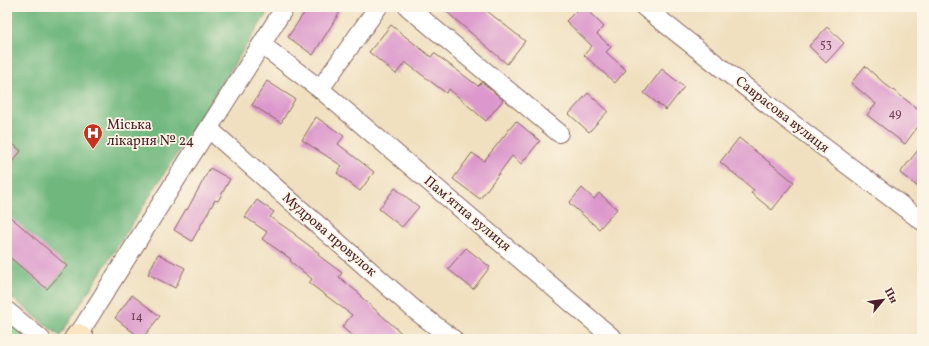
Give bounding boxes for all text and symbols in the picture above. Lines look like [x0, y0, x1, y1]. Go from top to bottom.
house number: 53 [820, 37, 832, 53]
street label: Саврасова вулиця [731, 72, 833, 158]
house number: 49 [888, 106, 902, 122]
place label: Міська лікарня № 24 [107, 116, 194, 151]
hospital icon: Міська лікарня № 24 [82, 122, 104, 150]
street label: Пам’ятна вулиця [419, 172, 515, 256]
street label: Мудрова провулок [278, 189, 381, 282]
north arrow [863, 280, 903, 320]
text: Пн [880, 285, 901, 306]
house number: 14 [131, 309, 143, 325]

